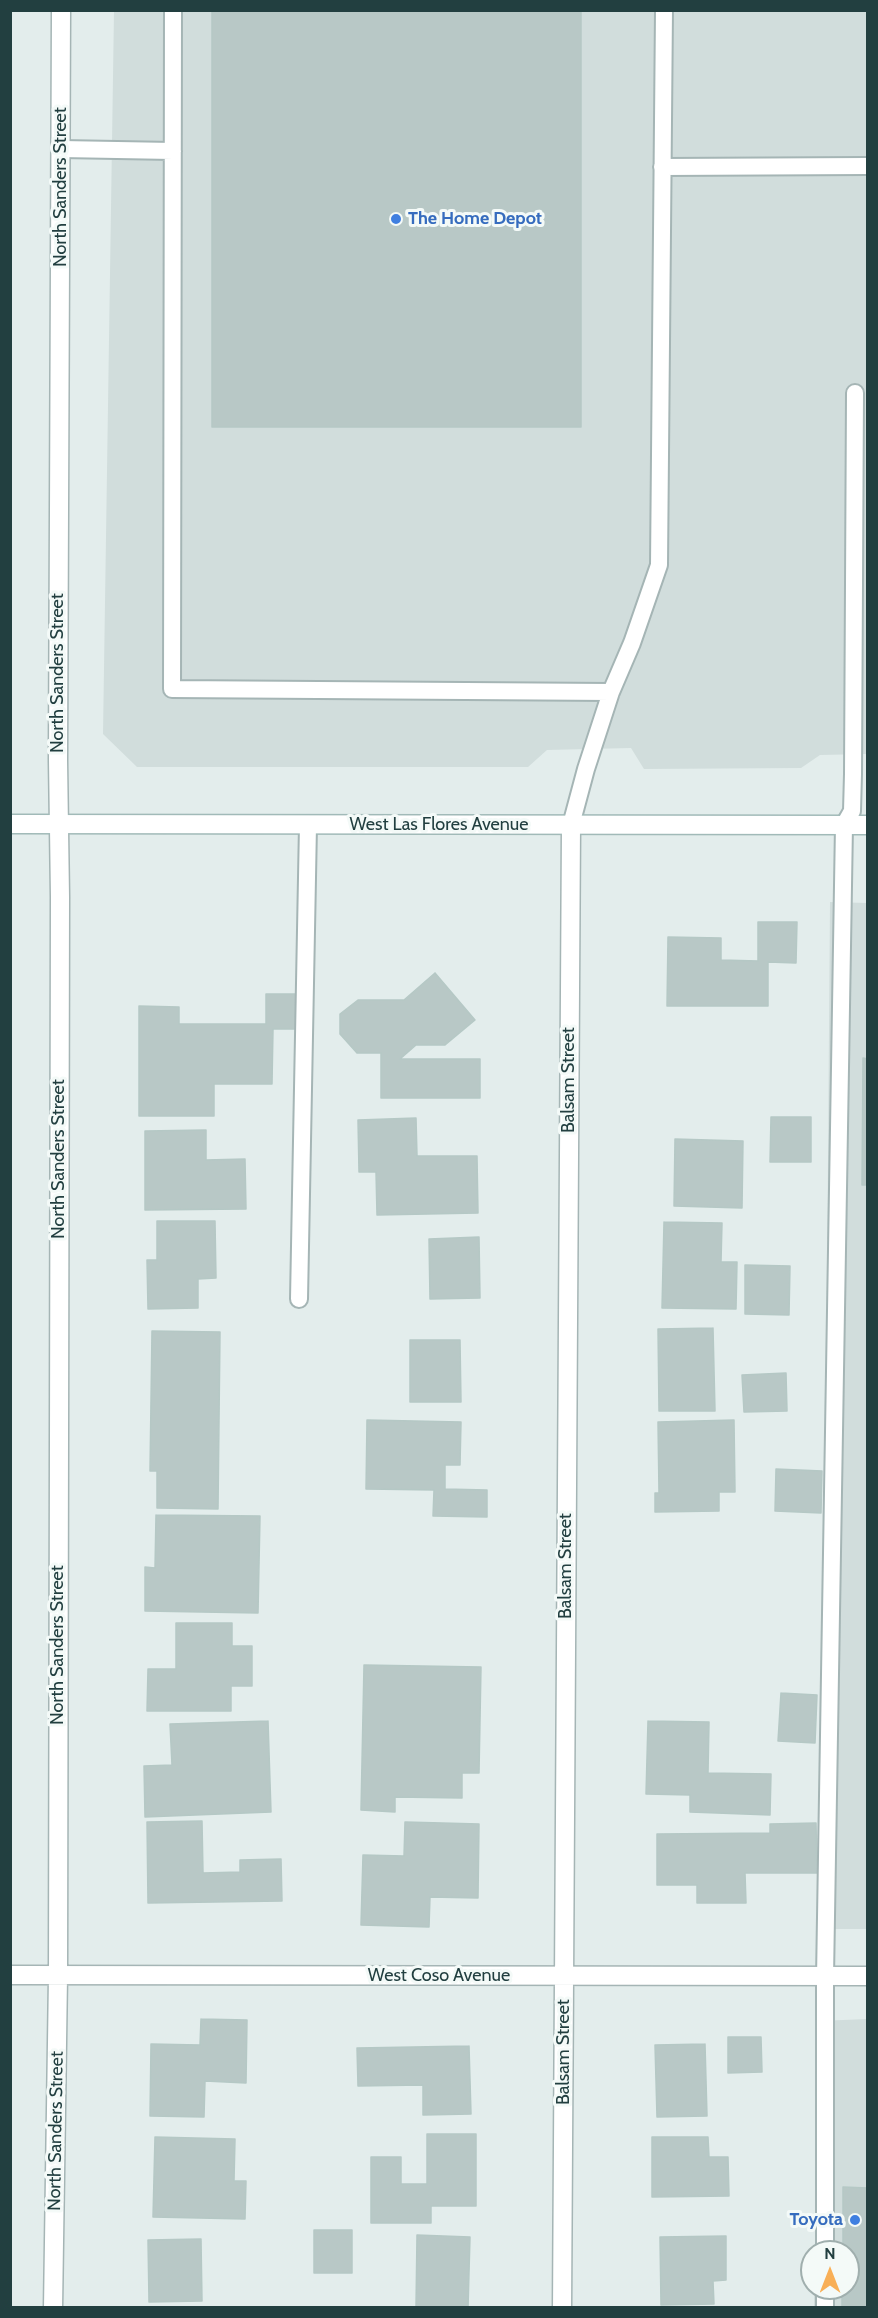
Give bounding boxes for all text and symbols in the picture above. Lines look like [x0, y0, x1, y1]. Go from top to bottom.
street label: North Sanders Street [50, 107, 72, 267]
place label: The Home Depot [408, 208, 542, 230]
marker: The Home Depot [389, 212, 403, 226]
street label: North Sanders Street [47, 593, 69, 753]
street label: West Las Flores Avenue [350, 814, 528, 836]
street label: Balsam Street [558, 1027, 580, 1133]
street label: North Sanders Street [48, 1079, 70, 1239]
street label: Balsam Street [555, 1513, 577, 1619]
street label: North Sanders Street [47, 1565, 69, 1725]
street label: West Coso Avenue [368, 1965, 510, 1987]
street label: Balsam Street [553, 1999, 575, 2105]
street label: North Sanders Street [44, 2051, 68, 2211]
place label: Toyota [790, 2209, 843, 2231]
marker: Toyota [848, 2213, 862, 2227]
north arrow [800, 2240, 860, 2300]
text: N [824, 2244, 836, 2263]

